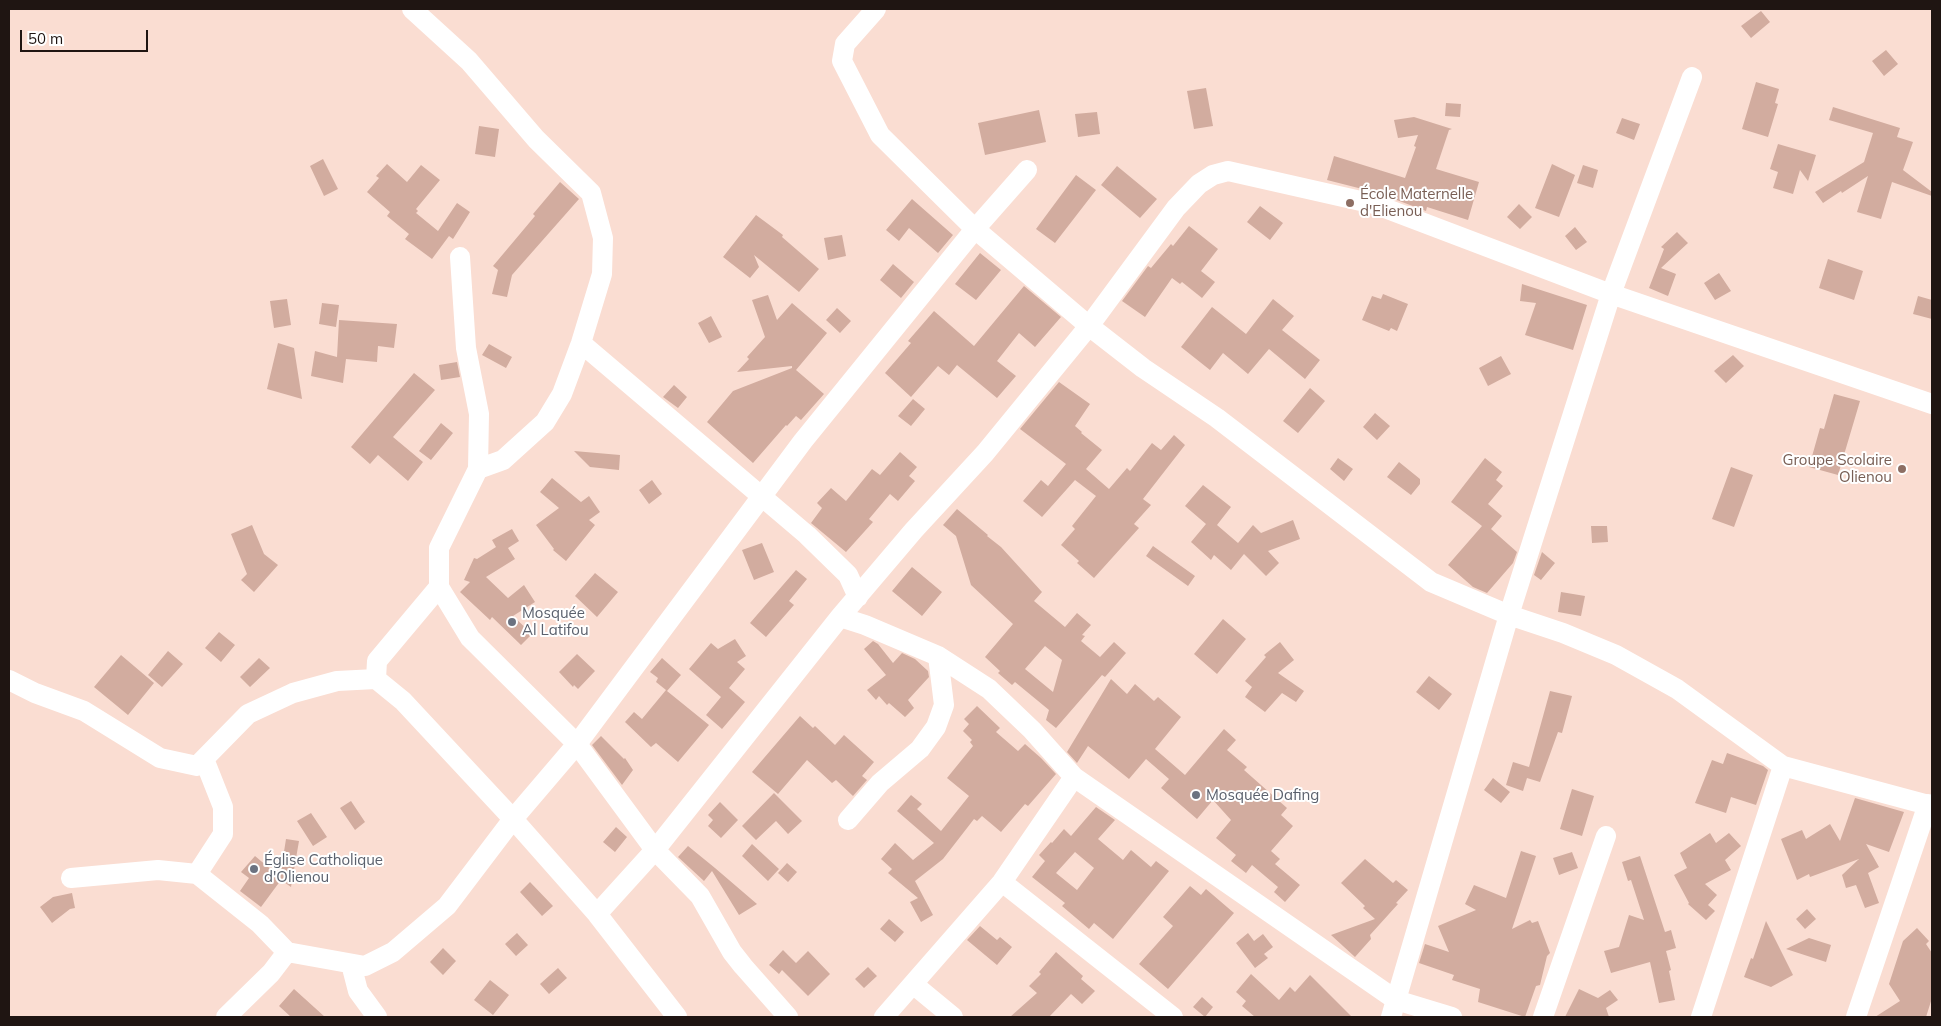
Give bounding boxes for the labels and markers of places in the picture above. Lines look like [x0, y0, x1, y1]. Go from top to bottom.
place label: École Maternelle d'Elienou [1360, 185, 1473, 220]
marker: École Maternelle d'Elienou [1344, 197, 1356, 209]
place label: Groupe Scolaire Olienou [1783, 451, 1892, 486]
marker: Groupe Scolaire Olienou [1896, 463, 1908, 475]
place label: Mosquée Al Latifou [522, 604, 589, 639]
marker: Mosquée Al Latifou [506, 616, 518, 628]
place label: Mosquée Dafing [1206, 786, 1319, 804]
marker: Mosquée Dafing [1190, 789, 1202, 801]
place label: Église Catholique d'Olienou [264, 851, 383, 886]
marker: Église Catholique d'Olienou [248, 863, 260, 875]

